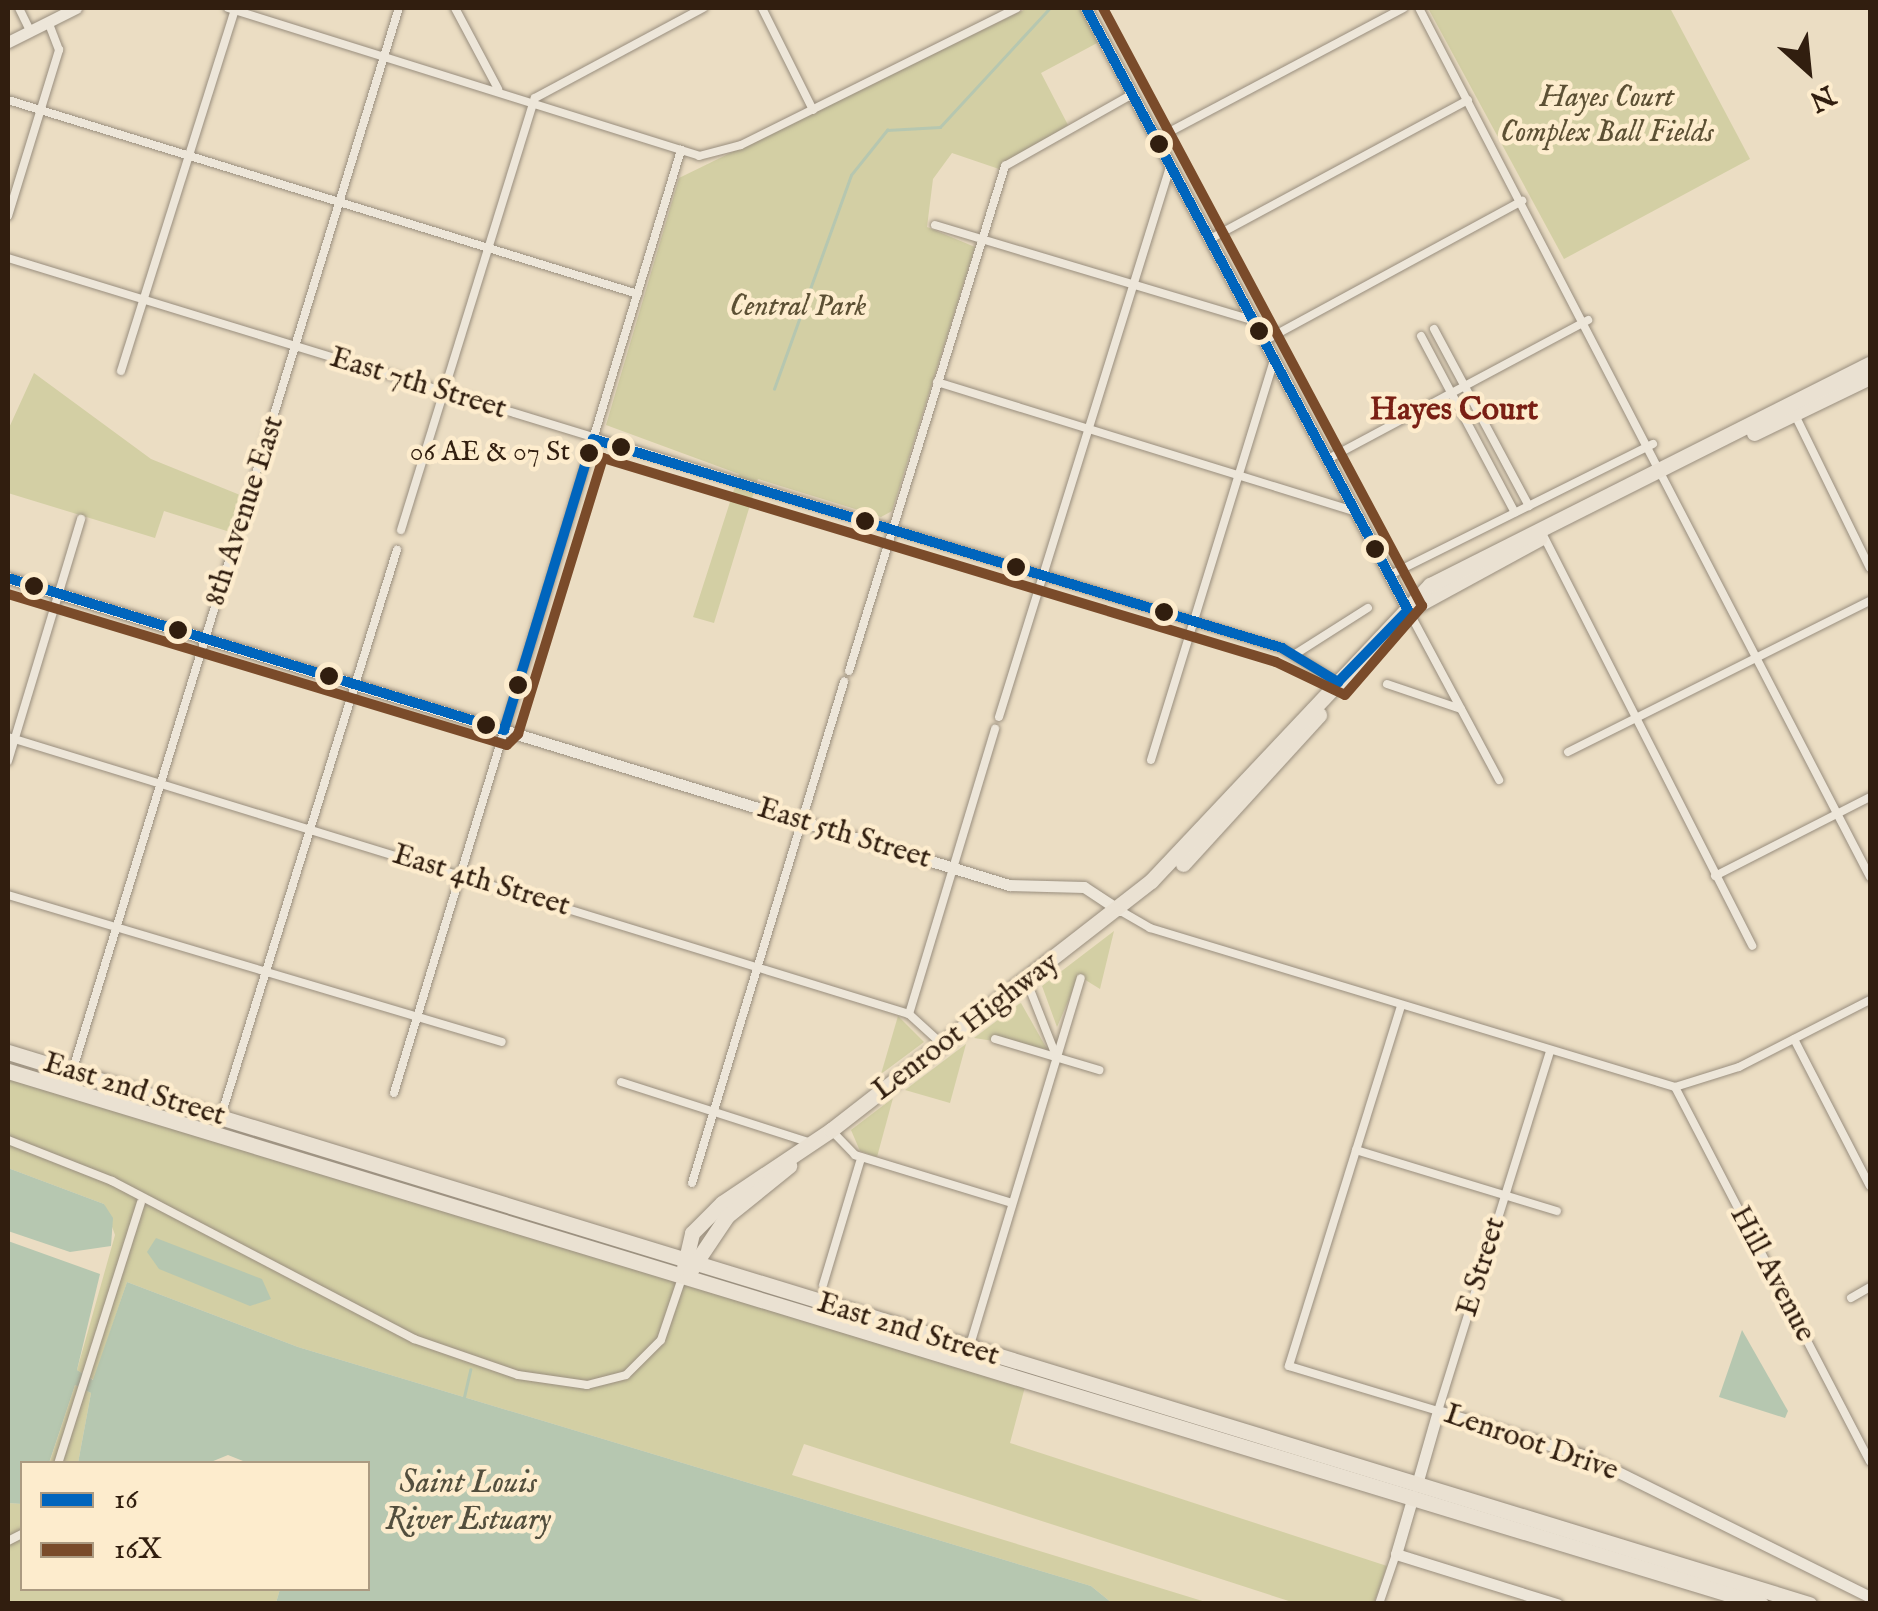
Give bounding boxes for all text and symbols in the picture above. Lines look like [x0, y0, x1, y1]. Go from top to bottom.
north arrow [1758, 20, 1858, 120]
text: N [1803, 76, 1841, 118]
park label: Hayes Court Complex Ball Fields [1500, 80, 1714, 150]
unlabelled marker [1149, 134, 1169, 154]
park label: Central Park [729, 289, 867, 325]
unlabelled marker [1249, 321, 1269, 341]
street label: East 7th Street [325, 340, 511, 428]
district label: Hayes Court [1370, 392, 1538, 430]
street label: 8th Avenue East [197, 412, 293, 610]
place label: 06 AE & 07 St [410, 436, 570, 470]
unlabelled marker [611, 437, 631, 457]
marker: 06 AE & 07 St [579, 443, 599, 463]
unlabelled marker [855, 511, 875, 531]
unlabelled marker [1365, 539, 1385, 559]
unlabelled marker [1006, 557, 1026, 577]
unlabelled marker [24, 576, 44, 596]
unlabelled marker [1154, 602, 1174, 622]
unlabelled marker [168, 620, 188, 640]
unlabelled marker [319, 666, 339, 686]
unlabelled marker [508, 675, 528, 695]
unlabelled marker [476, 715, 496, 735]
street label: East 5th Street [753, 791, 935, 877]
street label: East 4th Street [388, 837, 574, 925]
street label: Lenroot Highway [866, 945, 1066, 1109]
street label: East 2nd Street [39, 1045, 229, 1135]
street label: Hill Avenue [1721, 1200, 1823, 1348]
street label: E Street [1450, 1213, 1514, 1321]
street label: East 2nd Street [813, 1285, 1003, 1375]
street label: Lenroot Drive [1439, 1396, 1623, 1490]
legend [20, 1461, 370, 1591]
water label: Saint Louis River Estuary [385, 1466, 551, 1541]
text: 16 [114, 1481, 138, 1519]
text: 16X [114, 1531, 162, 1569]

